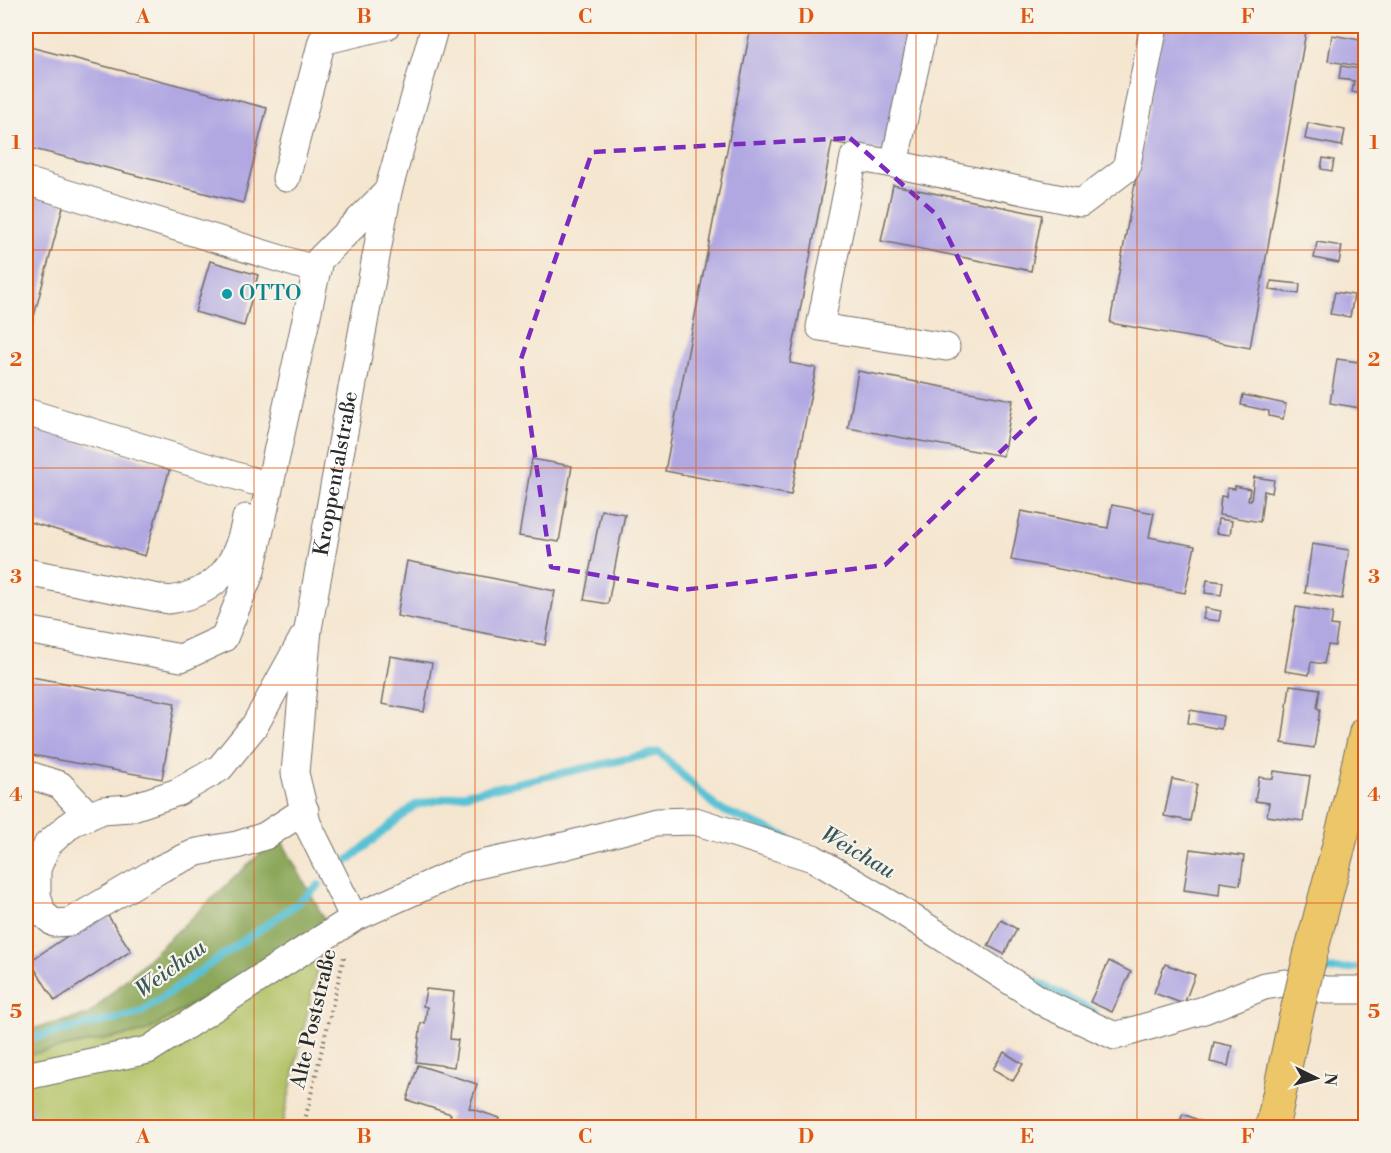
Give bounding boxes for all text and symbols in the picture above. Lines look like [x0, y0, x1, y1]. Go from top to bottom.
text: A [135, 5, 151, 30]
text: B [356, 5, 372, 30]
text: C [578, 5, 592, 30]
text: D [798, 5, 814, 30]
text: E [1020, 5, 1034, 30]
text: F [1241, 5, 1255, 30]
text: 1 [11, 131, 21, 156]
text: 1 [1369, 131, 1379, 156]
place label: OTTO [239, 281, 301, 307]
marker: OTTO [220, 287, 234, 301]
text: 2 [10, 348, 22, 373]
text: 2 [1368, 348, 1380, 373]
street label: Kroppentalstraße [309, 389, 364, 558]
text: 3 [10, 565, 22, 590]
text: 3 [1368, 565, 1380, 590]
text: 4 [9, 783, 23, 808]
text: 4 [1367, 783, 1381, 808]
water label: Weichau [816, 821, 900, 885]
water label: Weichau [130, 934, 212, 1004]
street label: Alte Poststraße [285, 946, 343, 1093]
text: 5 [10, 1000, 22, 1025]
text: 5 [1368, 1000, 1380, 1025]
north arrow [1286, 1048, 1346, 1108]
text: N [1319, 1072, 1340, 1087]
text: A [135, 1125, 151, 1150]
text: B [356, 1125, 372, 1150]
text: C [578, 1125, 592, 1150]
text: D [798, 1125, 814, 1150]
text: E [1020, 1125, 1034, 1150]
text: F [1241, 1125, 1255, 1150]

